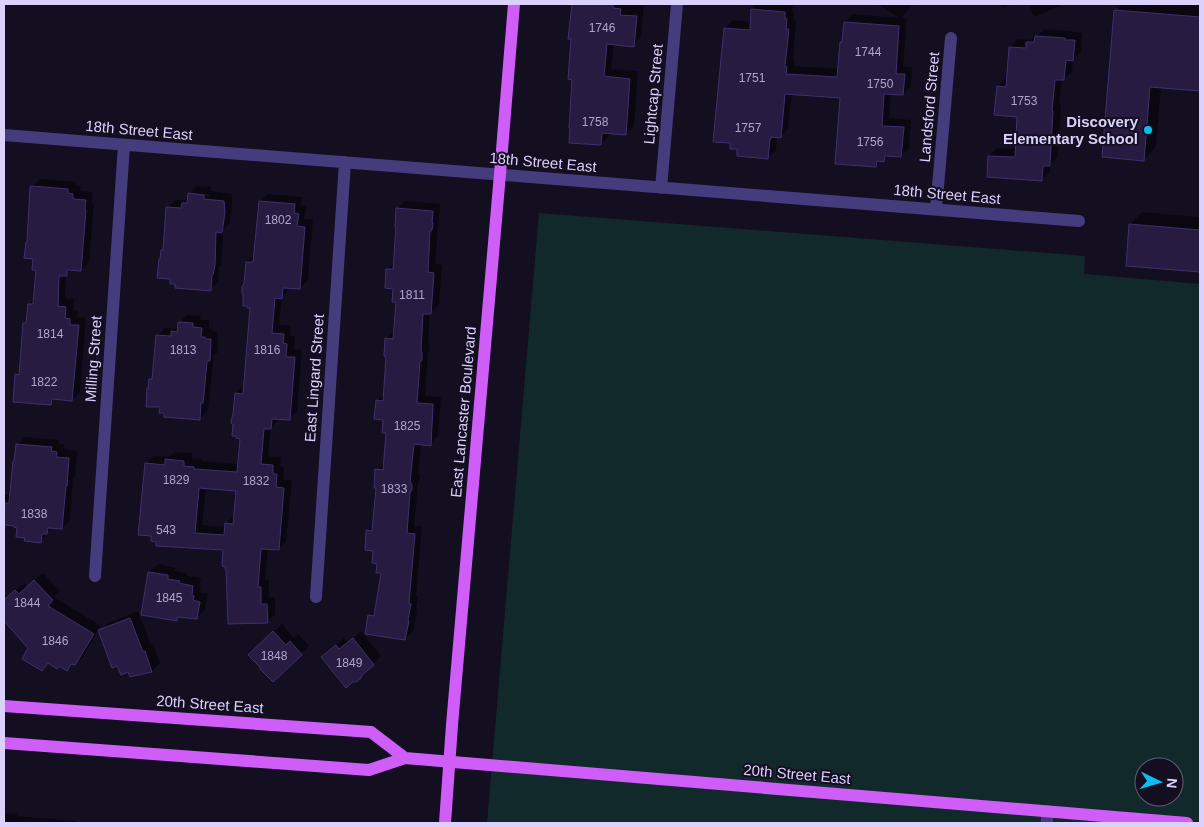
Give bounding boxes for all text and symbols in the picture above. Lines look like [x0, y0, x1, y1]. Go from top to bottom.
house number: 1746 [589, 21, 616, 35]
street label: Lightcap Street [640, 42, 666, 145]
house number: 1744 [855, 45, 882, 59]
street label: Landsford Street [916, 50, 942, 163]
house number: 1751 [739, 71, 766, 85]
house number: 1750 [867, 77, 894, 91]
house number: 1753 [1011, 94, 1038, 108]
place label: Discovery Elementary School [1003, 113, 1139, 147]
house number: 1758 [582, 115, 609, 129]
street label: 18th Street East [85, 117, 194, 143]
house number: 1757 [735, 121, 762, 135]
marker: Discovery Elementary School [1142, 124, 1154, 136]
house number: 1756 [857, 135, 884, 149]
street label: 18th Street East [489, 149, 598, 175]
street label: 18th Street East [893, 181, 1002, 207]
house number: 1802 [265, 213, 292, 227]
house number: 1811 [399, 288, 425, 302]
street label: East Lingard Street [301, 313, 327, 443]
street label: Milling Street [81, 314, 105, 403]
street label: East Lancaster Boulevard [447, 326, 479, 498]
house number: 1814 [37, 327, 64, 341]
house number: 1813 [170, 343, 197, 357]
house number: 1816 [254, 343, 281, 357]
house number: 1822 [31, 375, 58, 389]
house number: 1825 [394, 419, 421, 433]
house number: 1829 [163, 473, 190, 487]
house number: 1832 [243, 474, 270, 488]
house number: 1833 [381, 482, 408, 496]
house number: 1838 [21, 507, 48, 521]
house number: 543 [156, 523, 176, 537]
house number: 1845 [156, 591, 183, 605]
house number: 1844 [14, 596, 41, 610]
house number: 1846 [42, 634, 69, 648]
house number: 1848 [261, 649, 288, 663]
house number: 1849 [336, 656, 363, 670]
street label: 20th Street East [156, 692, 265, 716]
north arrow [1134, 757, 1184, 807]
street label: 20th Street East [743, 761, 852, 787]
text: N [1164, 777, 1180, 789]

